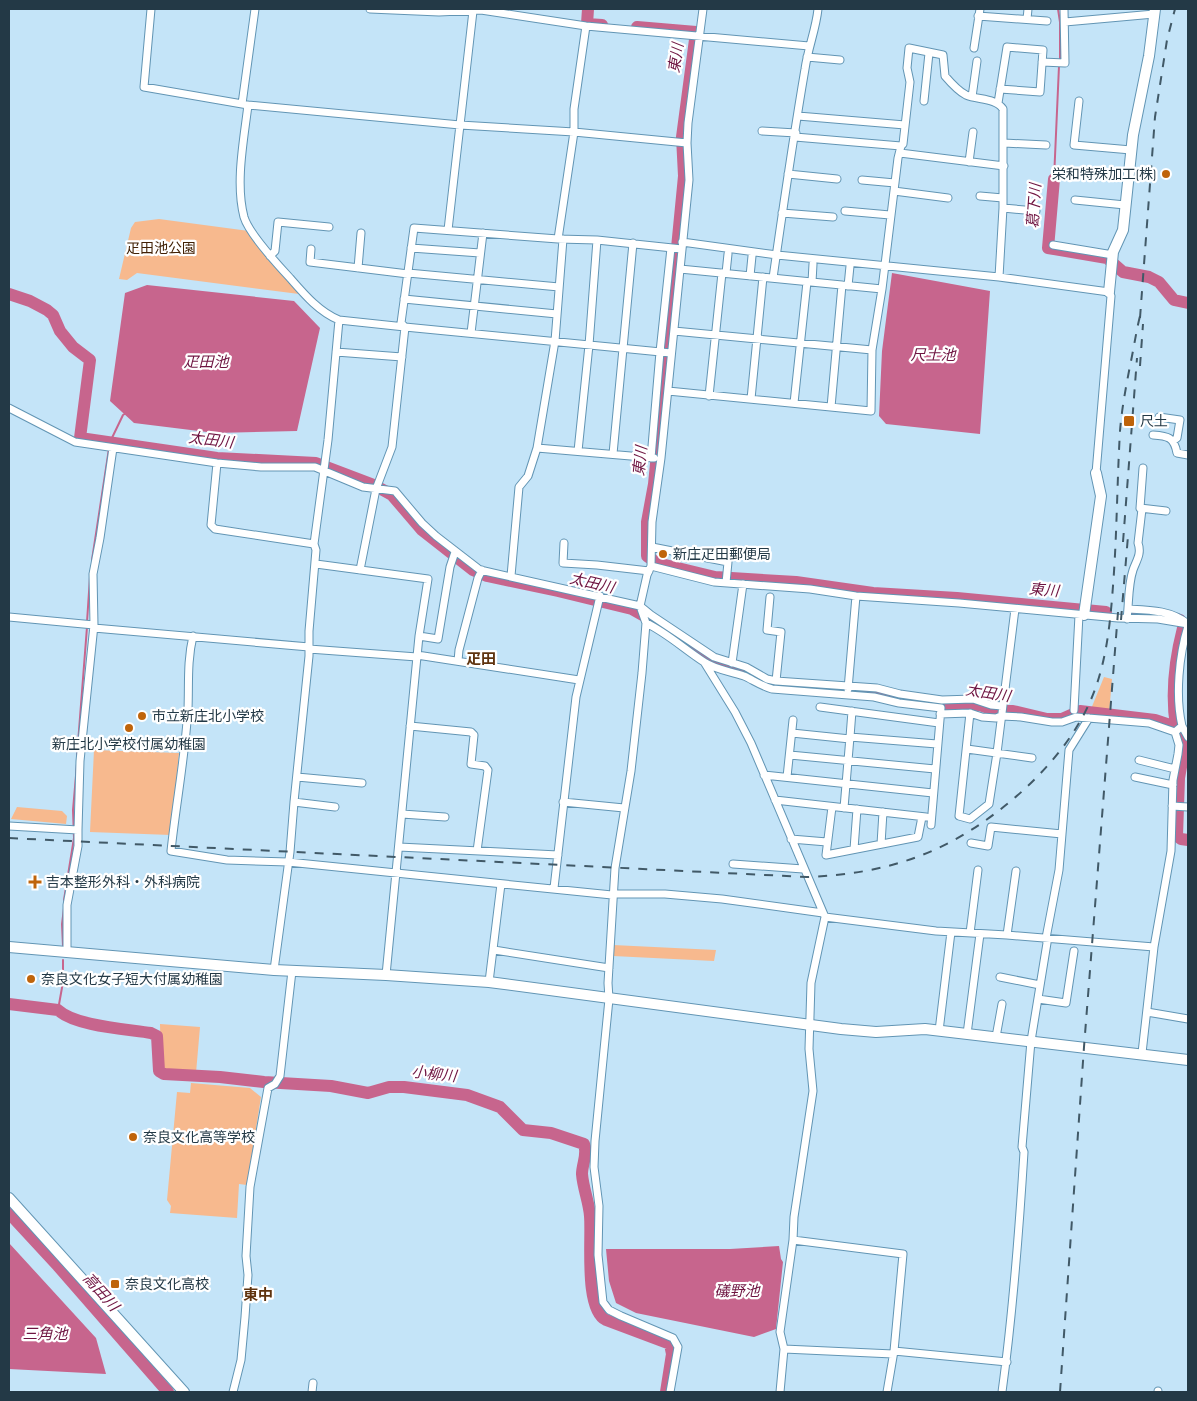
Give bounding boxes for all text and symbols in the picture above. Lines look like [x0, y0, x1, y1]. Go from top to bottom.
water label: 東川 [665, 40, 688, 74]
place label: 栄和特殊加工(株) [1052, 166, 1156, 183]
marker: 栄和特殊加工(株) [1160, 168, 1172, 180]
water label: 葛下川 [1023, 181, 1046, 229]
park label: 疋田池公園 [126, 240, 196, 257]
water label: 尺土池 [910, 346, 957, 365]
water label: 疋田池 [183, 353, 230, 372]
place label: 尺土 [1140, 413, 1168, 430]
marker: 尺土 [1122, 414, 1136, 428]
water label: 太田川 [187, 428, 236, 453]
water label: 東川 [629, 443, 652, 477]
place label: 新庄疋田郵便局 [673, 546, 771, 563]
marker: 新庄疋田郵便局 [657, 548, 669, 560]
water label: 太田川 [568, 569, 618, 598]
water label: 東川 [1028, 580, 1062, 601]
district label: 疋田 [466, 650, 496, 669]
water label: 太田川 [964, 681, 1014, 707]
place label: 市立新庄北小学校 [152, 708, 264, 725]
marker: 市立新庄北小学校 [136, 710, 148, 722]
marker: 新庄北小学校付属幼稚園 [123, 722, 135, 734]
place label: 新庄北小学校付属幼稚園 [52, 736, 206, 753]
place label: 吉本整形外科・外科病院 [46, 874, 200, 891]
marker: 吉本整形外科・外科病院 [28, 875, 42, 889]
place label: 奈良文化女子短大付属幼稚園 [41, 971, 223, 988]
marker: 奈良文化女子短大付属幼稚園 [25, 973, 37, 985]
water label: 小柳川 [411, 1063, 459, 1087]
place label: 奈良文化高等学校 [143, 1129, 255, 1146]
marker: 奈良文化高等学校 [127, 1131, 139, 1143]
water label: 高田川 [79, 1269, 124, 1317]
place label: 奈良文化高校 [125, 1276, 209, 1293]
marker: 奈良文化高校 [109, 1278, 121, 1290]
water label: 礒野池 [714, 1282, 761, 1301]
district label: 東中 [243, 1286, 273, 1305]
water label: 三角池 [22, 1325, 69, 1344]

